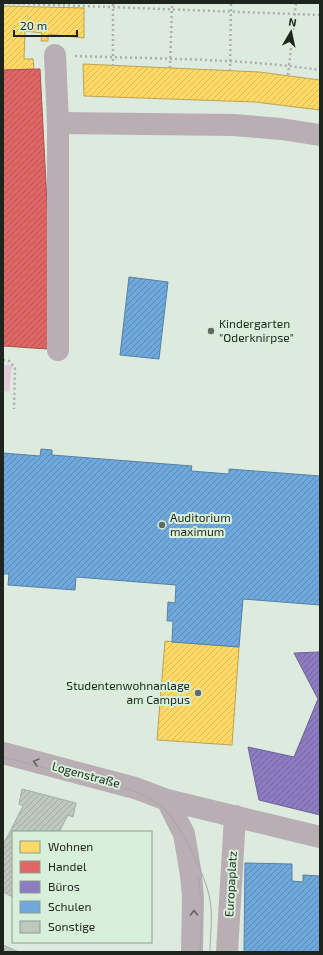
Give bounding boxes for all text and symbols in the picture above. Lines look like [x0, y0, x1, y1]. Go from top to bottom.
scale bar [14, 12, 77, 38]
north arrow [271, 12, 311, 52]
text: N [288, 15, 298, 29]
text: 20 m [20, 18, 47, 32]
place label: Kindergarten "Oderknirpse" [219, 316, 294, 344]
marker: Kindergarten "Oderknirpse" [206, 326, 216, 336]
place label: Auditorium maximum [170, 510, 231, 538]
marker: Auditorium maximum [157, 520, 167, 530]
place label: Studentenwohnanlage am Campus [66, 678, 190, 706]
marker: Studentenwohnanlage am Campus [193, 688, 203, 698]
one-way arrow [32, 758, 39, 767]
street label: Logenstraße [51, 758, 122, 790]
legend [12, 831, 152, 943]
text: Wohnen [48, 839, 93, 853]
street label: Europaplatz [221, 850, 239, 917]
text: Handel [48, 859, 87, 873]
text: Büros [48, 879, 80, 893]
text: Schulen [48, 899, 91, 913]
one-way arrow [190, 910, 198, 916]
text: Sonstige [48, 919, 95, 933]

